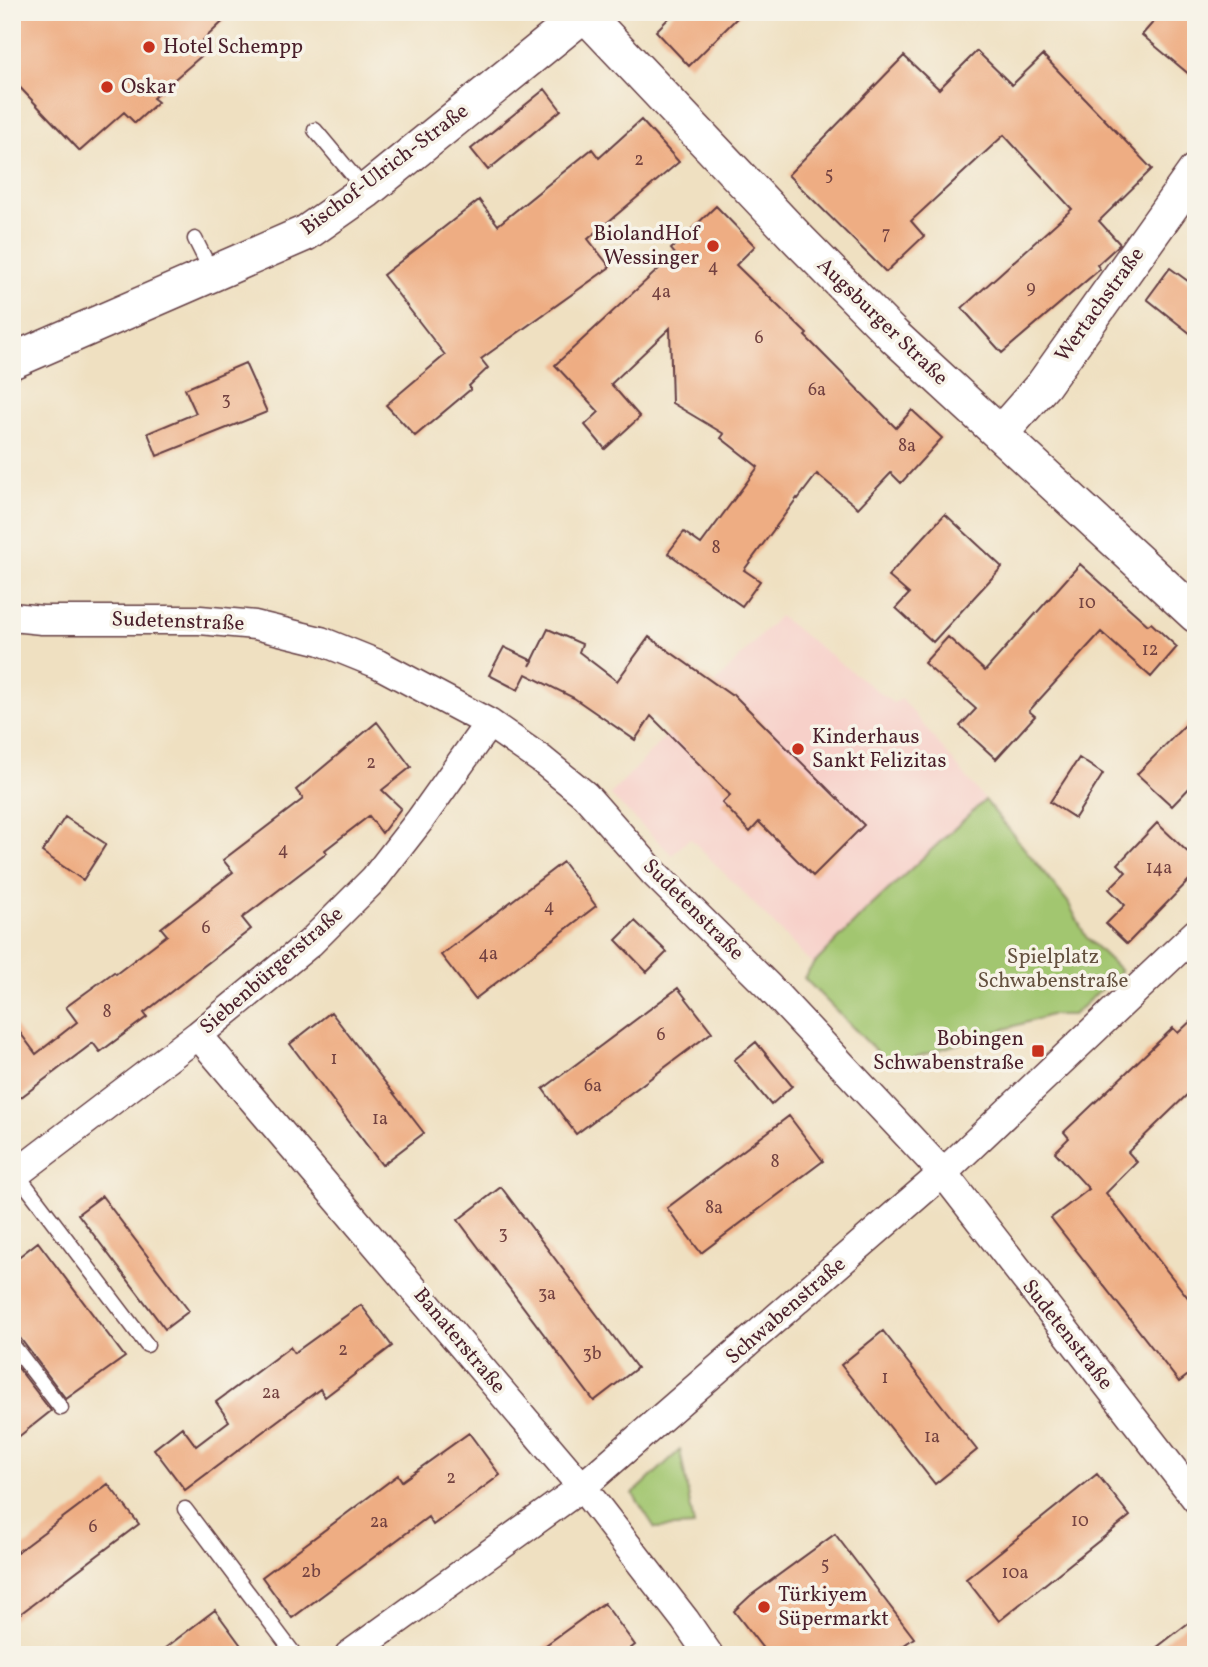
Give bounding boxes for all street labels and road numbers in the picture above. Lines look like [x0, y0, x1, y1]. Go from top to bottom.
street label: Bischof-Ulrich-Straße [295, 97, 475, 243]
street label: Wertachstraße [1048, 242, 1152, 368]
street label: Augsburger Straße [810, 252, 954, 392]
street label: Sudetenstraße [111, 605, 245, 639]
street label: Sudetenstraße [636, 853, 750, 967]
street label: Siebenbürgerstraße [194, 900, 350, 1042]
street label: Schwabenstraße [720, 1251, 853, 1371]
street label: Sudetenstraße [1015, 1274, 1119, 1396]
street label: Banaterstraße [406, 1282, 512, 1400]

